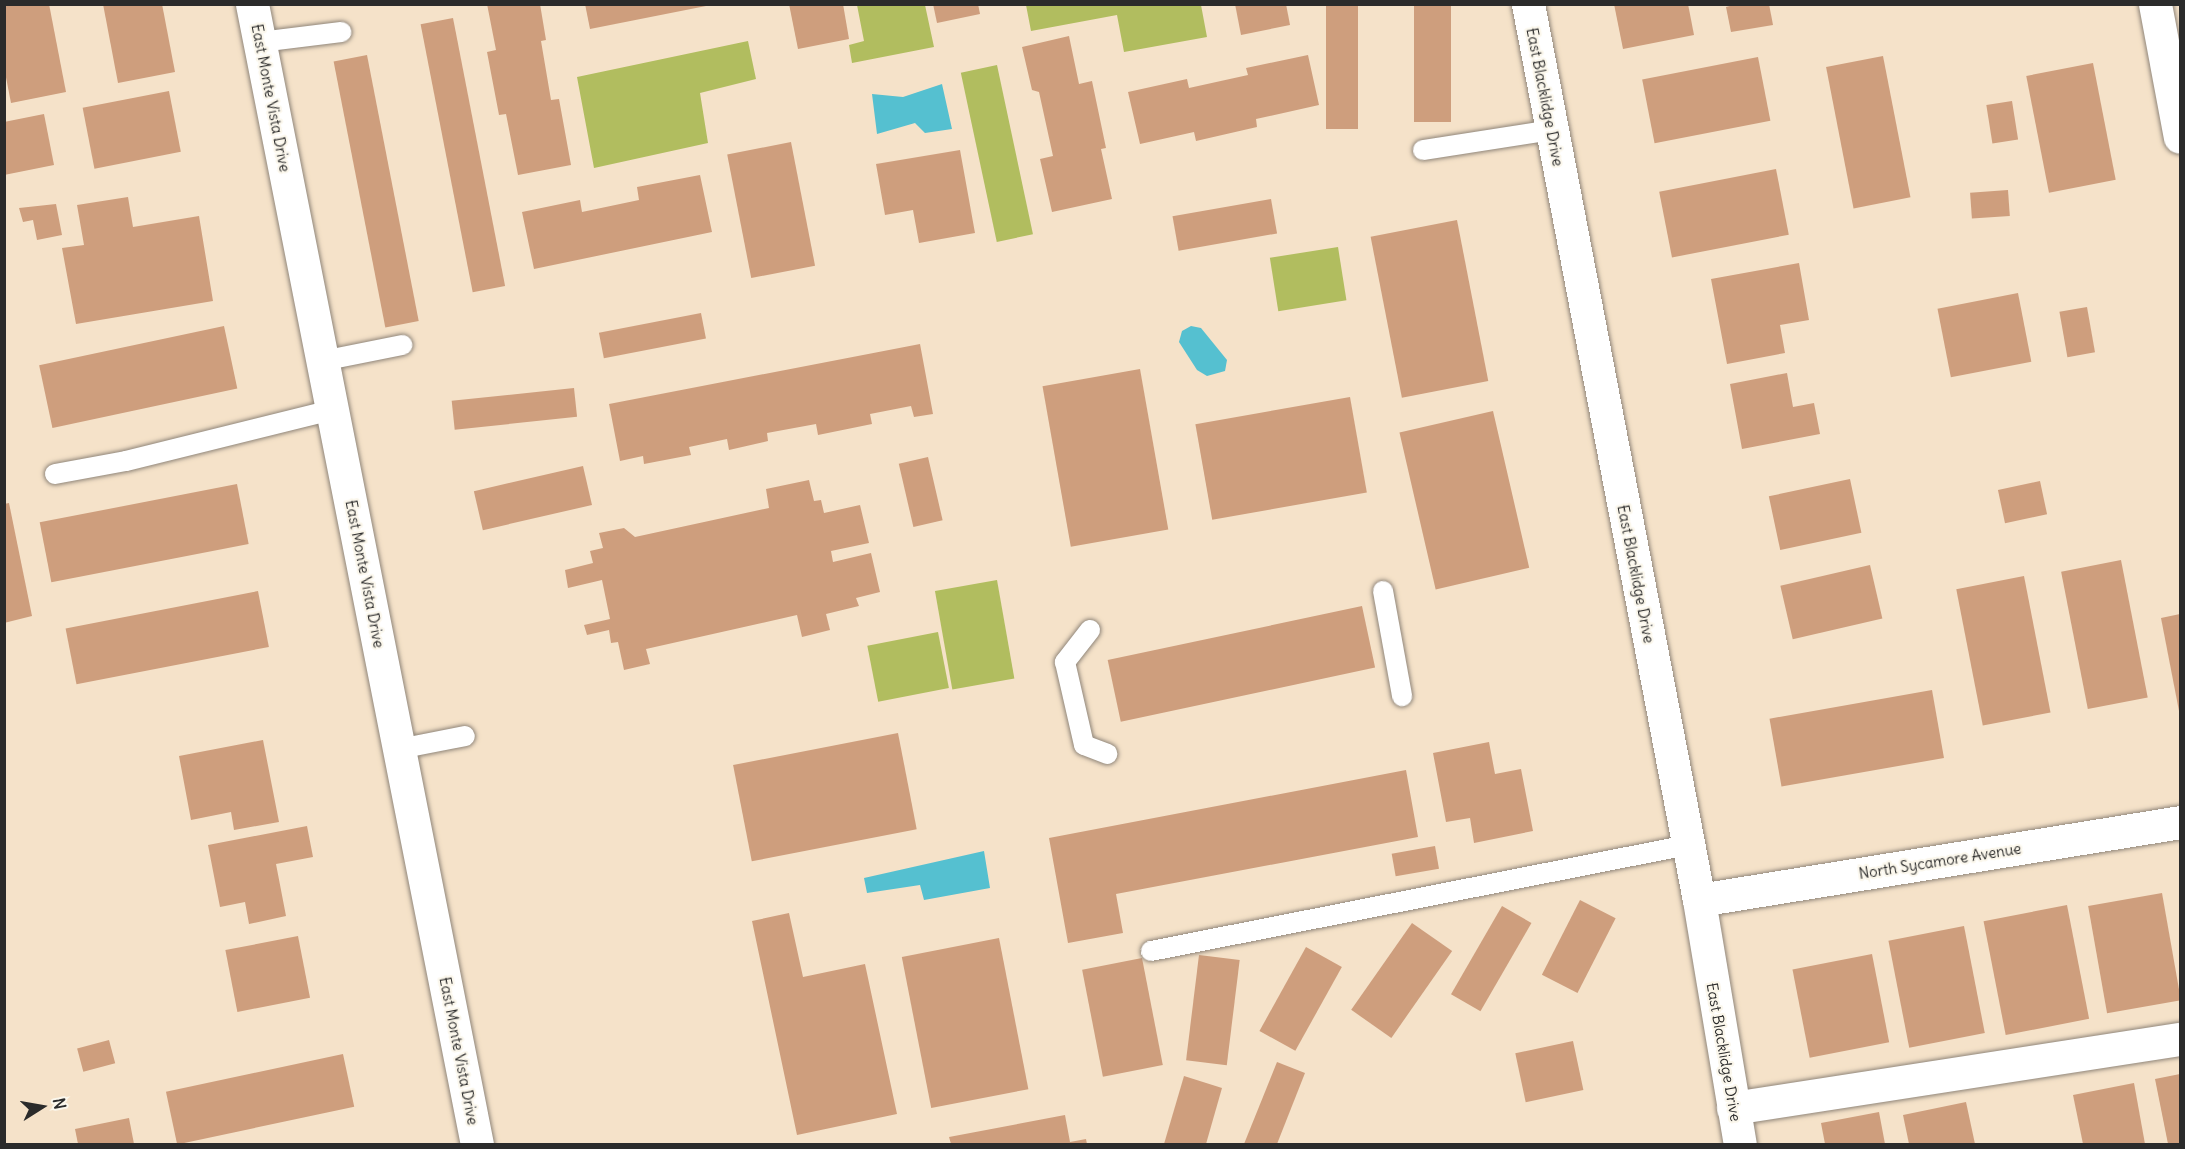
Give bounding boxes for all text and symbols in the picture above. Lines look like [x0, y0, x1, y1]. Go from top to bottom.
street label: East Monte Vista Drive [248, 22, 294, 174]
street label: East Blacklidge Drive [1523, 26, 1567, 168]
street label: East Monte Vista Drive [342, 498, 388, 650]
street label: East Blacklidge Drive [1614, 503, 1658, 645]
street label: North Sycamore Avenue [1858, 839, 2022, 883]
street label: East Monte Vista Drive [436, 975, 482, 1127]
street label: East Blacklidge Drive [1703, 981, 1745, 1123]
north arrow [12, 1077, 72, 1137]
text: N [49, 1096, 71, 1111]

